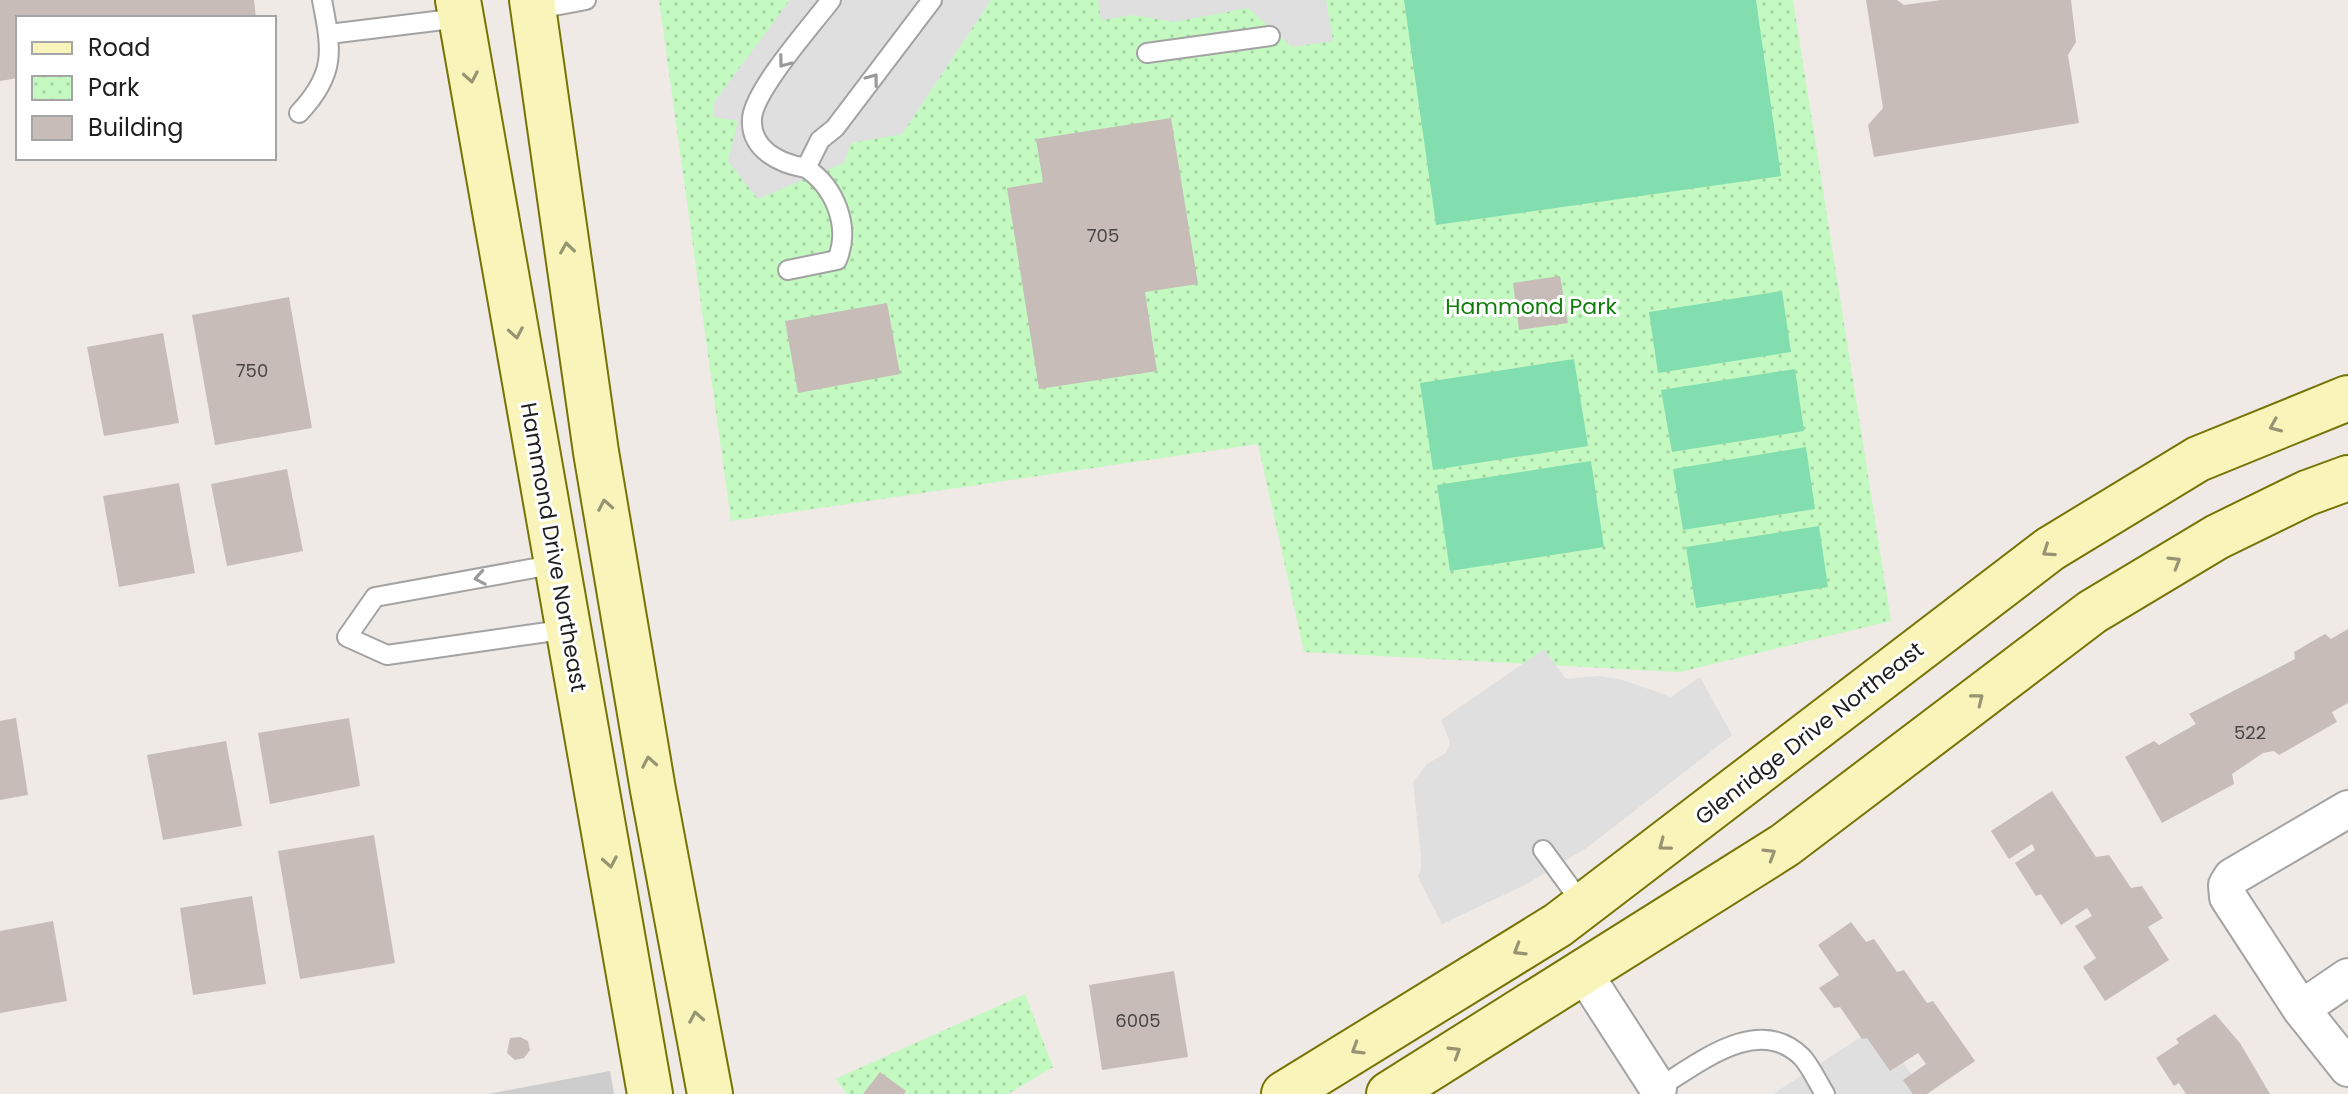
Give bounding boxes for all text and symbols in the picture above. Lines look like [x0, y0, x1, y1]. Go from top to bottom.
legend [16, 16, 276, 160]
text: Road [88, 31, 150, 64]
one-way arrow [780, 53, 794, 68]
one-way arrow [461, 70, 478, 84]
text: Park [88, 71, 140, 104]
one-way arrow [863, 73, 877, 87]
text: Building [88, 111, 184, 144]
house number: 705 [1087, 223, 1119, 248]
one-way arrow [559, 241, 576, 255]
park label: Hammond Park [1445, 291, 1617, 322]
one-way arrow [506, 326, 523, 340]
house number: 750 [236, 358, 268, 383]
street label: Hammond Drive Northeast [513, 400, 594, 694]
one-way arrow [2269, 417, 2283, 433]
one-way arrow [597, 498, 614, 512]
one-way arrow [2042, 541, 2057, 556]
one-way arrow [2166, 557, 2181, 572]
one-way arrow [474, 569, 487, 586]
street label: Glenridge Drive Northeast [1689, 634, 1930, 832]
one-way arrow [1969, 695, 1984, 709]
house number: 522 [2234, 720, 2266, 745]
one-way arrow [641, 755, 658, 768]
one-way arrow [1658, 836, 1672, 850]
one-way arrow [1761, 849, 1776, 864]
one-way arrow [601, 855, 618, 868]
one-way arrow [1513, 940, 1528, 955]
house number: 6005 [1115, 1008, 1161, 1033]
one-way arrow [688, 1011, 705, 1024]
one-way arrow [1351, 1040, 1366, 1055]
one-way arrow [1446, 1047, 1461, 1062]

